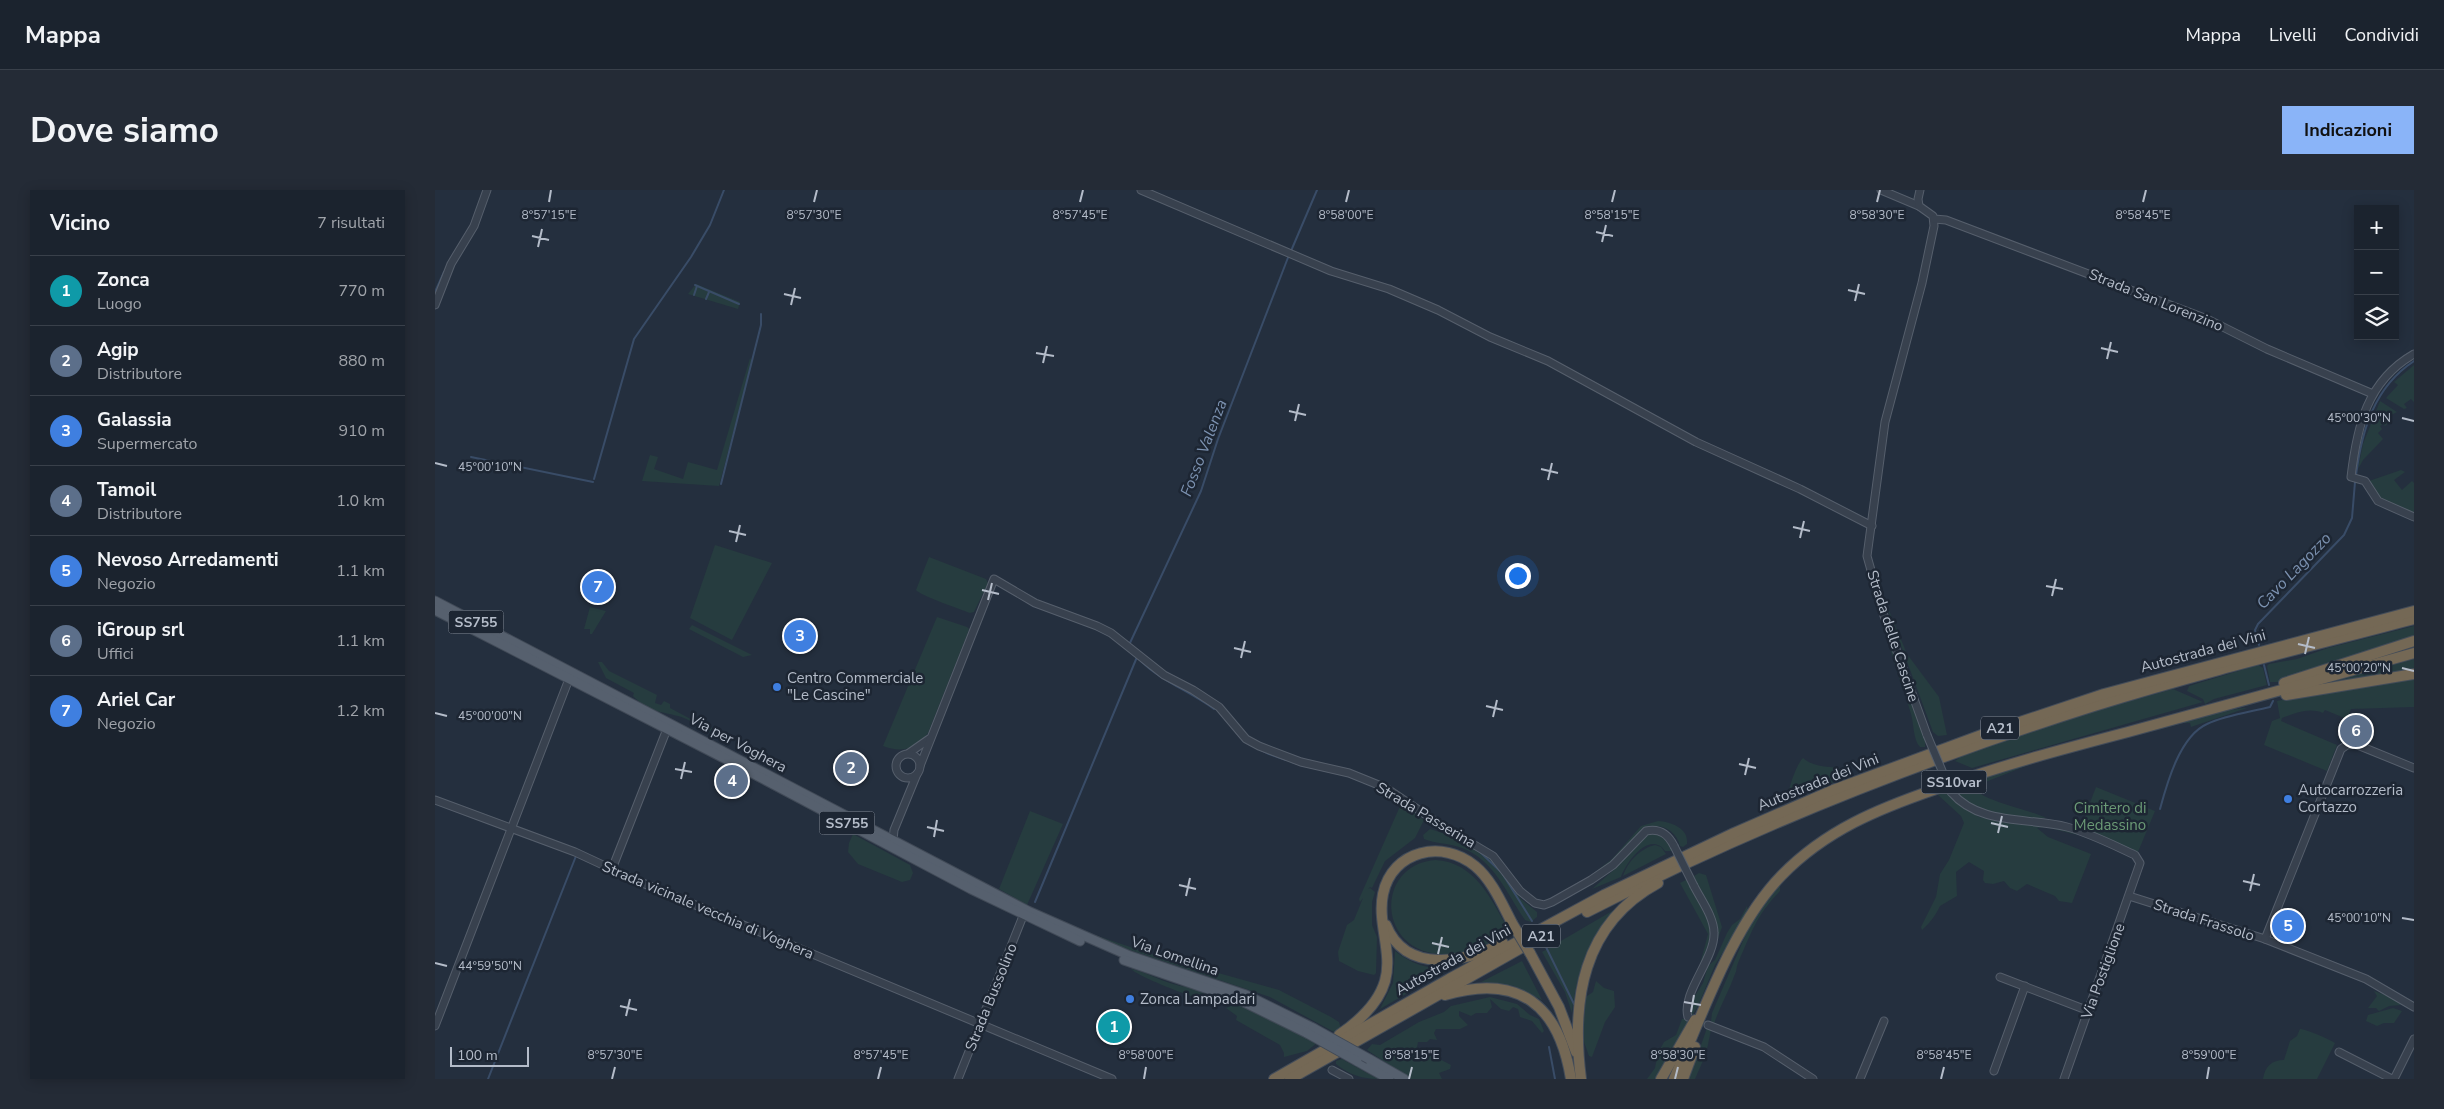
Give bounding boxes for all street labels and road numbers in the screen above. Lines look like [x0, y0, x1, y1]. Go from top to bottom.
street label: Strada San Lorenzino [2086, 264, 2226, 336]
street label: Strada delle Cascine [1862, 567, 1924, 705]
road number: SS755 [448, 611, 503, 634]
street label: Autostrada dei Vini [2138, 625, 2268, 677]
street label: Via per Voghera [685, 708, 790, 777]
road number: A21 [1981, 716, 2019, 740]
street label: Autostrada dei Vini [1754, 749, 1882, 815]
road number: SS10var [1921, 770, 1987, 794]
street label: Strada Passerina [1372, 777, 1480, 853]
road number: SS755 [819, 812, 875, 834]
street label: Strada vicinale vecchia di Voghera [599, 856, 817, 964]
street label: Strada Frassolo [2151, 894, 2257, 946]
street label: Autostrada dei Vini [1392, 920, 1514, 1000]
street label: Via Postiglione [2076, 920, 2130, 1023]
road number: A21 [1522, 924, 1560, 948]
street label: Via Lomellina [1127, 931, 1222, 980]
street label: Strada Bussolino [960, 940, 1022, 1054]

